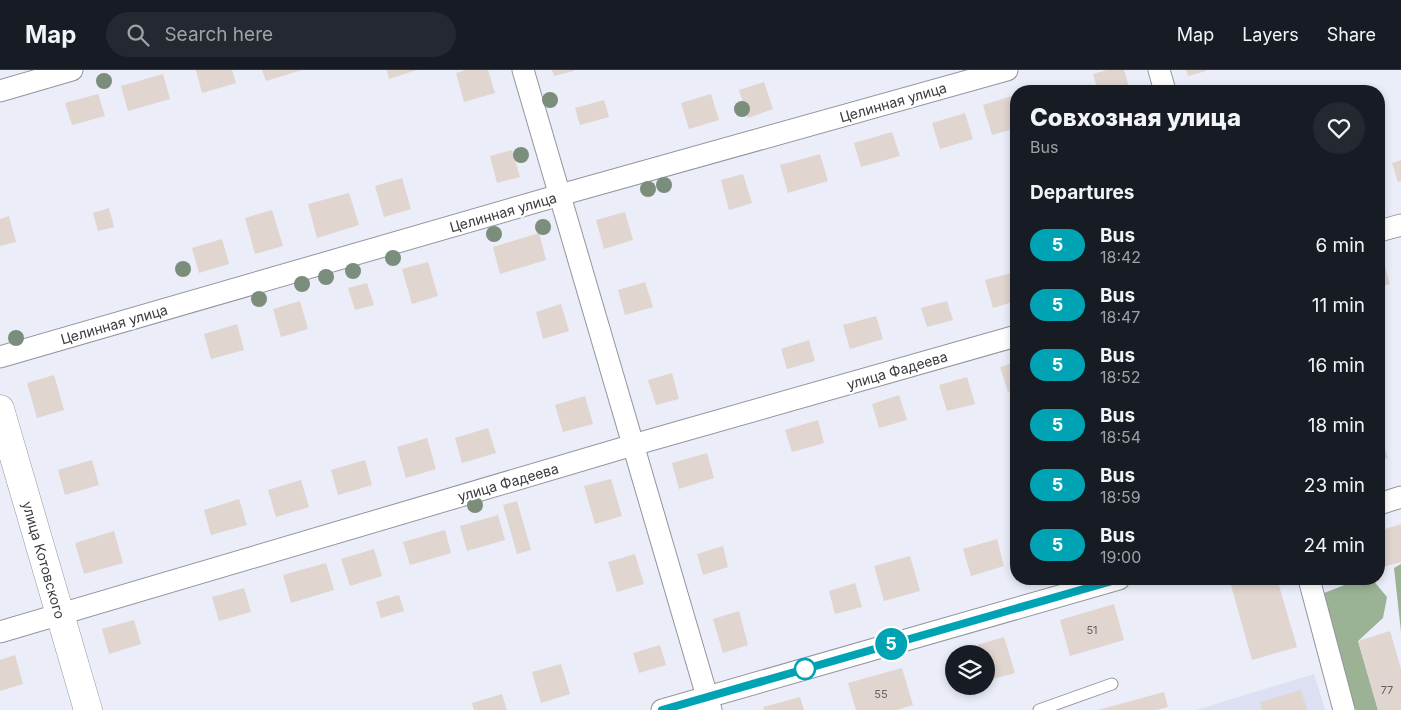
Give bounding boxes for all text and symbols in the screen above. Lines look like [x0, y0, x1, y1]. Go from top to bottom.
search box [106, 12, 456, 57]
text: Map [25, 20, 76, 49]
icon: search [124, 21, 152, 49]
text: Search here [164, 23, 273, 46]
text: Map [1177, 24, 1214, 45]
text: Layers [1242, 24, 1299, 45]
text: Share [1327, 24, 1376, 45]
street label: Целинная улица [838, 79, 948, 125]
button: heart [1313, 102, 1365, 154]
text: Совхозная улица [1030, 103, 1241, 132]
text: Bus [1030, 137, 1058, 157]
text: Departures [1030, 181, 1134, 204]
street label: Целинная улица [448, 189, 558, 235]
text: Bus [1100, 224, 1135, 247]
text: 5 [1052, 234, 1063, 255]
text: 6 min [1315, 234, 1365, 257]
text: 18:42 [1100, 247, 1141, 267]
text: Bus [1100, 284, 1135, 307]
text: 5 [1052, 294, 1063, 315]
text: 11 min [1312, 294, 1365, 317]
street label: Целинная улица [59, 301, 169, 347]
text: 18:47 [1100, 307, 1140, 327]
text: Bus [1100, 344, 1135, 367]
street label: улица Фадеева [845, 347, 949, 393]
text: 5 [1052, 354, 1063, 375]
text: 16 min [1308, 354, 1365, 377]
text: 18:52 [1100, 367, 1141, 387]
text: Bus [1100, 404, 1135, 427]
text: 5 [1052, 414, 1063, 435]
text: 18 min [1308, 414, 1365, 437]
text: 18:54 [1100, 427, 1141, 447]
street label: улица Фадеева [456, 459, 560, 505]
text: Bus [1100, 464, 1135, 487]
text: 5 [1052, 474, 1063, 495]
text: 23 min [1304, 474, 1365, 497]
text: 18:59 [1100, 487, 1141, 507]
street label: улица Котовского [19, 499, 69, 621]
text: Bus [1100, 524, 1135, 547]
text: 5 [1052, 534, 1063, 555]
text: 24 min [1304, 534, 1365, 557]
text: 19:00 [1100, 547, 1141, 567]
house number: 51 [1086, 623, 1098, 637]
line badge: 5 [875, 628, 907, 660]
text: 5 [885, 633, 897, 654]
map controls [945, 645, 995, 695]
button: layers [945, 645, 995, 695]
unlabelled marker [794, 658, 816, 680]
house number: 77 [1381, 683, 1393, 697]
house number: 55 [874, 687, 888, 701]

